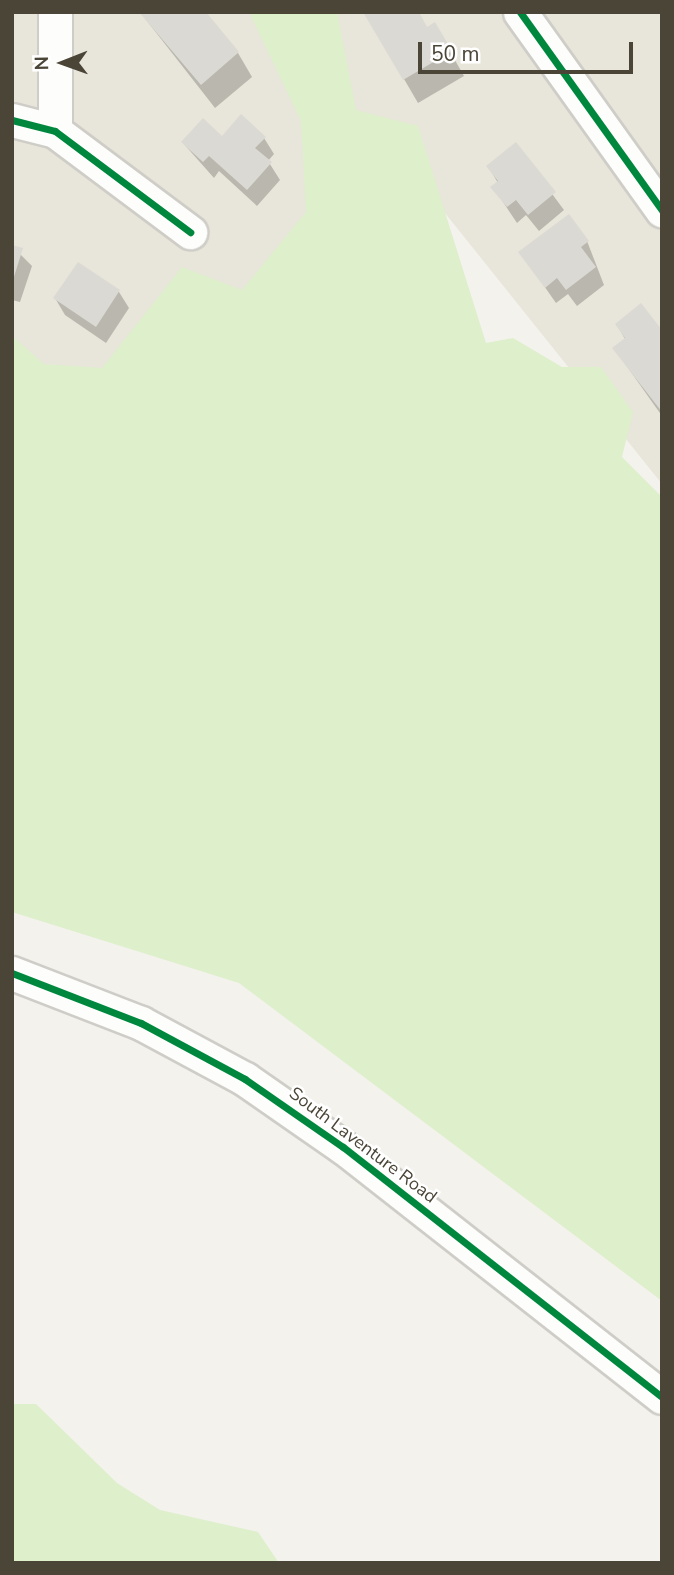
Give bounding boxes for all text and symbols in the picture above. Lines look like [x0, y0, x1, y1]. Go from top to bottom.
north arrow [28, 28, 98, 98]
scale bar [422, 28, 637, 72]
text: 50 m [431, 40, 480, 68]
text: N [29, 56, 55, 71]
street label: South Laventure Road [285, 1082, 441, 1208]

